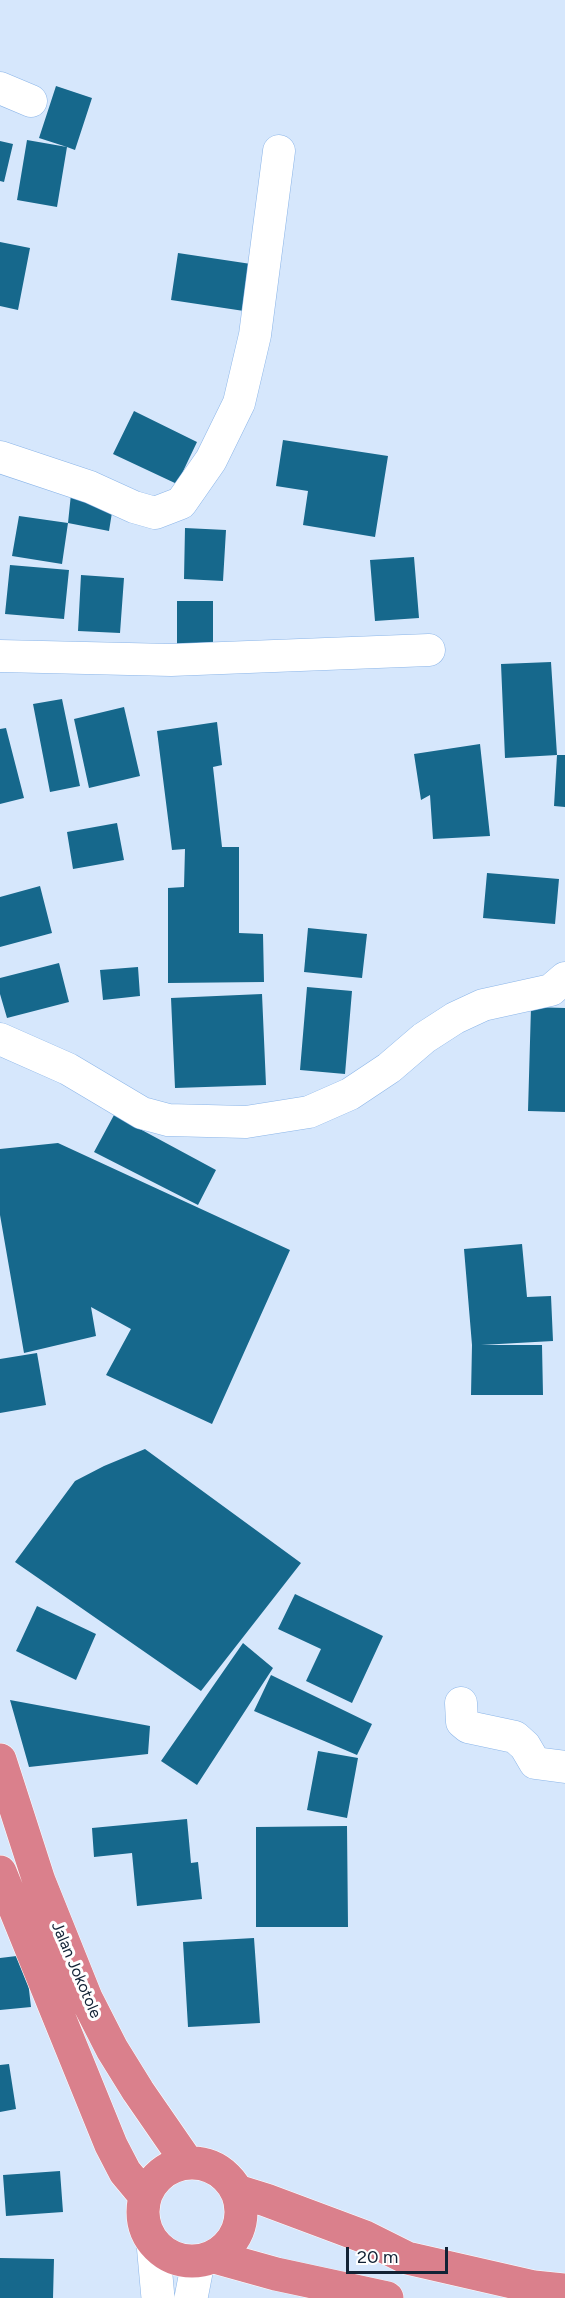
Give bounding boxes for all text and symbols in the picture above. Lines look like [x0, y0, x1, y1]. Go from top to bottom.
street label: Jalan Jokotole [47, 1919, 105, 2021]
scale bar [349, 2235, 451, 2273]
text: 20 m [357, 2246, 398, 2268]

